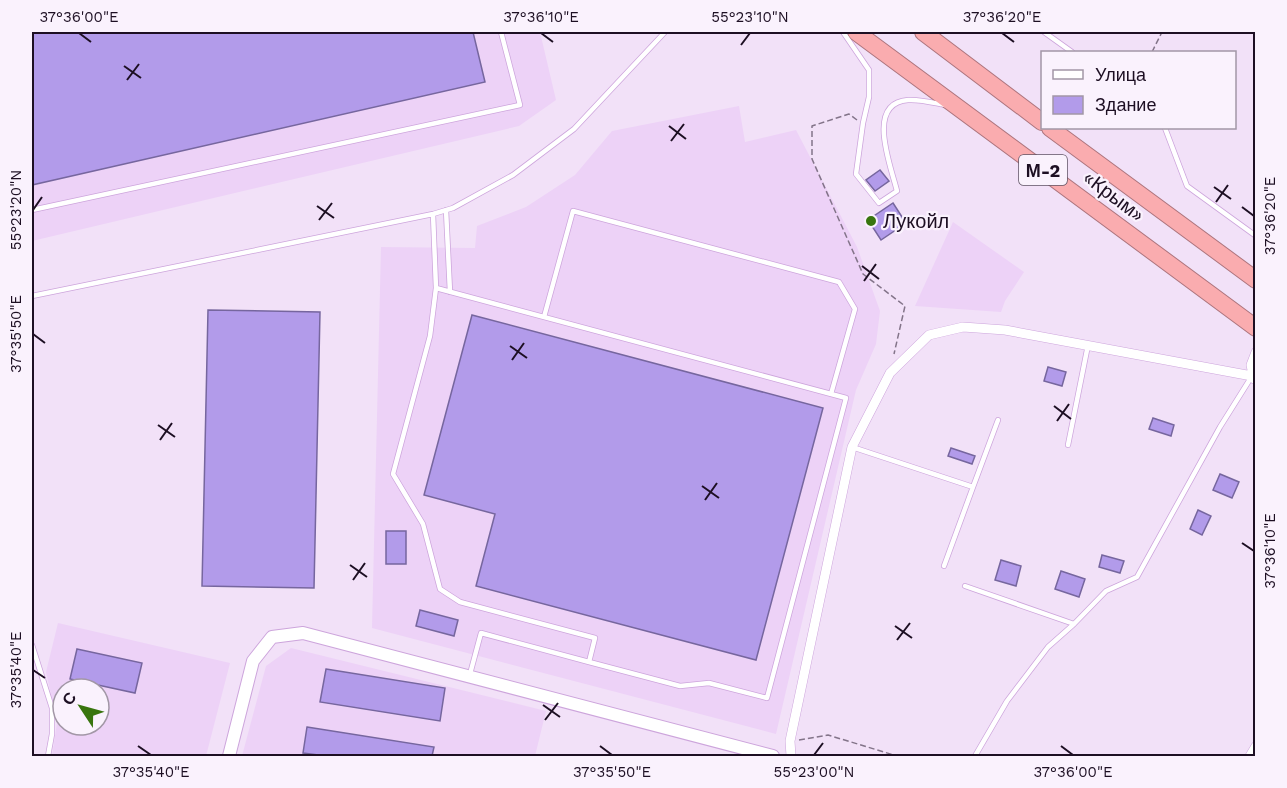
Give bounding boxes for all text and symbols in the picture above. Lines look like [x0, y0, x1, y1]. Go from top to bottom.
text: 37°36'00"E [39, 8, 119, 26]
text: 37°36'10"E [503, 8, 579, 26]
text: 55°23'10"N [711, 8, 789, 26]
text: 37°36'20"E [963, 8, 1041, 26]
legend [1041, 51, 1236, 129]
text: Улица [1095, 64, 1147, 85]
text: Здание [1095, 94, 1156, 115]
road number: М-2 [1019, 155, 1067, 185]
street label: «Крым» [1079, 165, 1149, 227]
text: 55°23'20"N [7, 170, 25, 250]
text: 37°36'20"E [1261, 177, 1279, 255]
place label: Лукойл [883, 209, 949, 233]
marker: Лукойл [864, 214, 878, 228]
text: 37°35'50"E [7, 295, 25, 373]
text: 37°36'10"E [1261, 513, 1279, 589]
text: 37°35'40"E [7, 631, 25, 709]
north arrow [51, 677, 111, 737]
text: С [58, 688, 81, 709]
text: 37°35'40"E [112, 763, 190, 781]
text: 37°35'50"E [573, 763, 651, 781]
text: 55°23'00"N [773, 763, 855, 781]
text: 37°36'00"E [1033, 763, 1113, 781]

